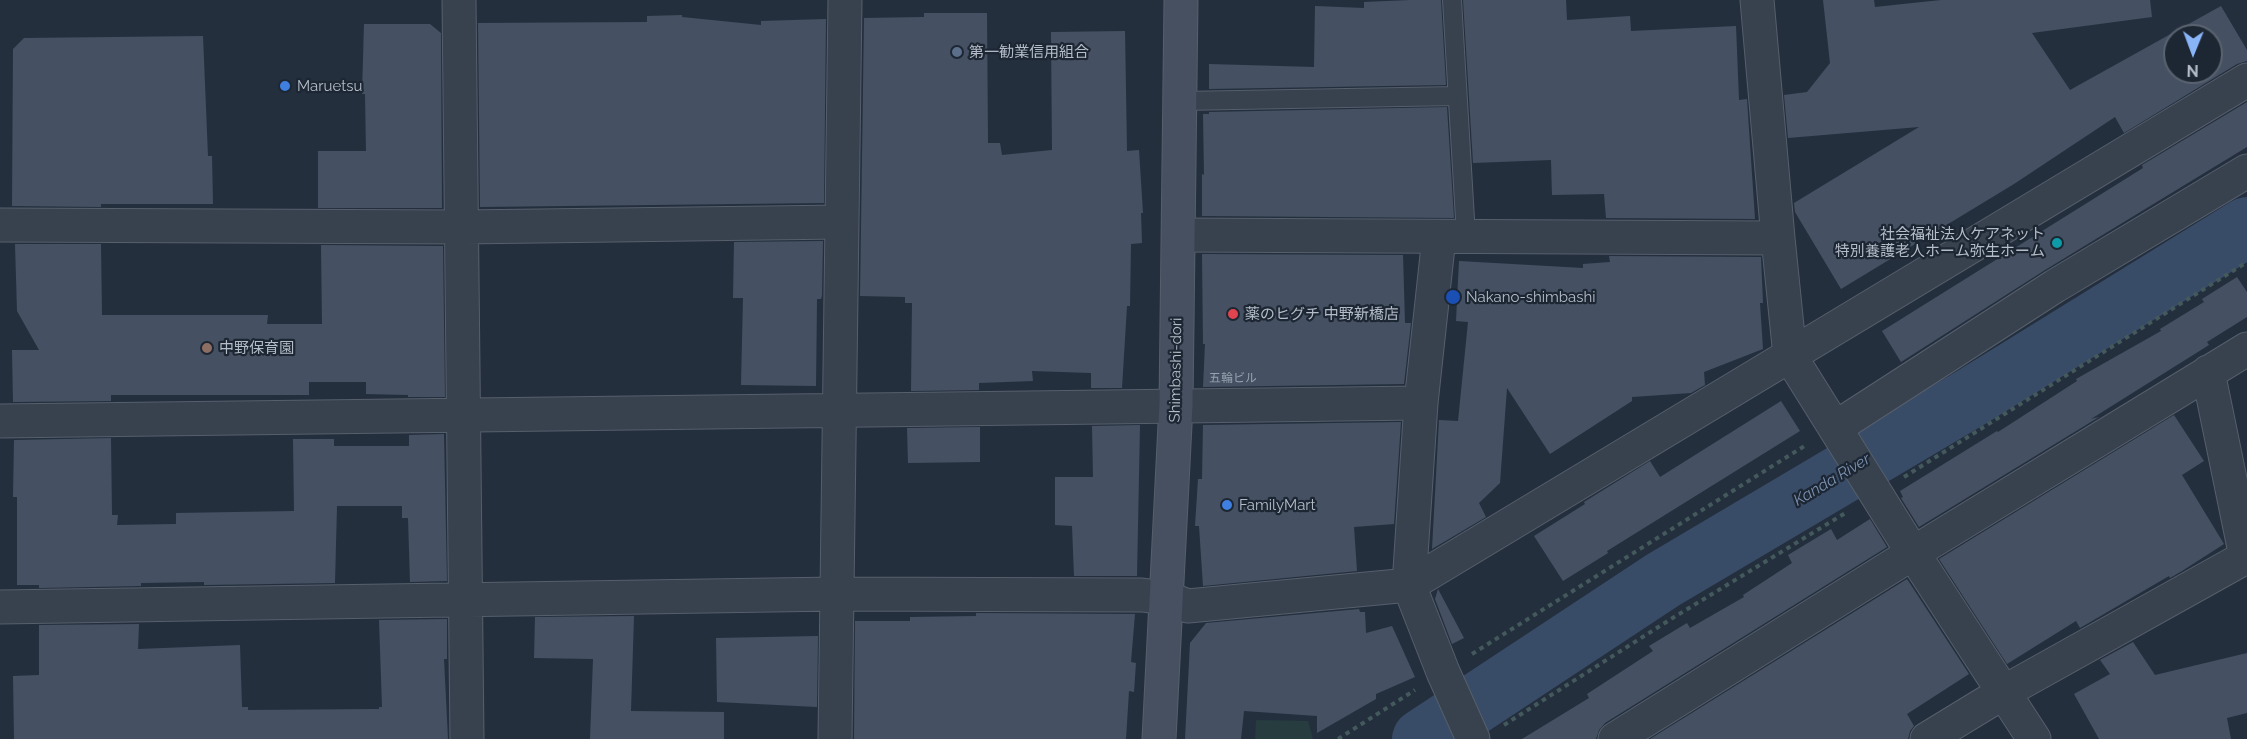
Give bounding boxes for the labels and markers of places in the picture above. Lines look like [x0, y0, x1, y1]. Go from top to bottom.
place label: 第一勧業信用組合 [969, 43, 1089, 61]
marker: 第一勧業信用組合 [950, 45, 964, 59]
place label: Maruetsu [297, 77, 362, 95]
marker: Maruetsu [278, 79, 292, 93]
place label: 社会福祉法人ケアネット 特別養護老人ホーム弥生ホーム [1835, 225, 2045, 260]
marker: 社会福祉法人ケアネット 特別養護老人ホーム弥生ホーム [2050, 236, 2064, 250]
marker: Nakano-shimbashi [1444, 288, 1462, 306]
place label: Nakano-shimbashi [1466, 288, 1596, 306]
place label: 薬のヒグチ 中野新橋店 [1245, 305, 1399, 323]
marker: 薬のヒグチ 中野新橋店 [1226, 307, 1240, 321]
place label: 中野保育園 [219, 339, 294, 357]
marker: 中野保育園 [200, 341, 214, 355]
place label: FamilyMart [1239, 496, 1316, 514]
marker: FamilyMart [1220, 498, 1234, 512]

